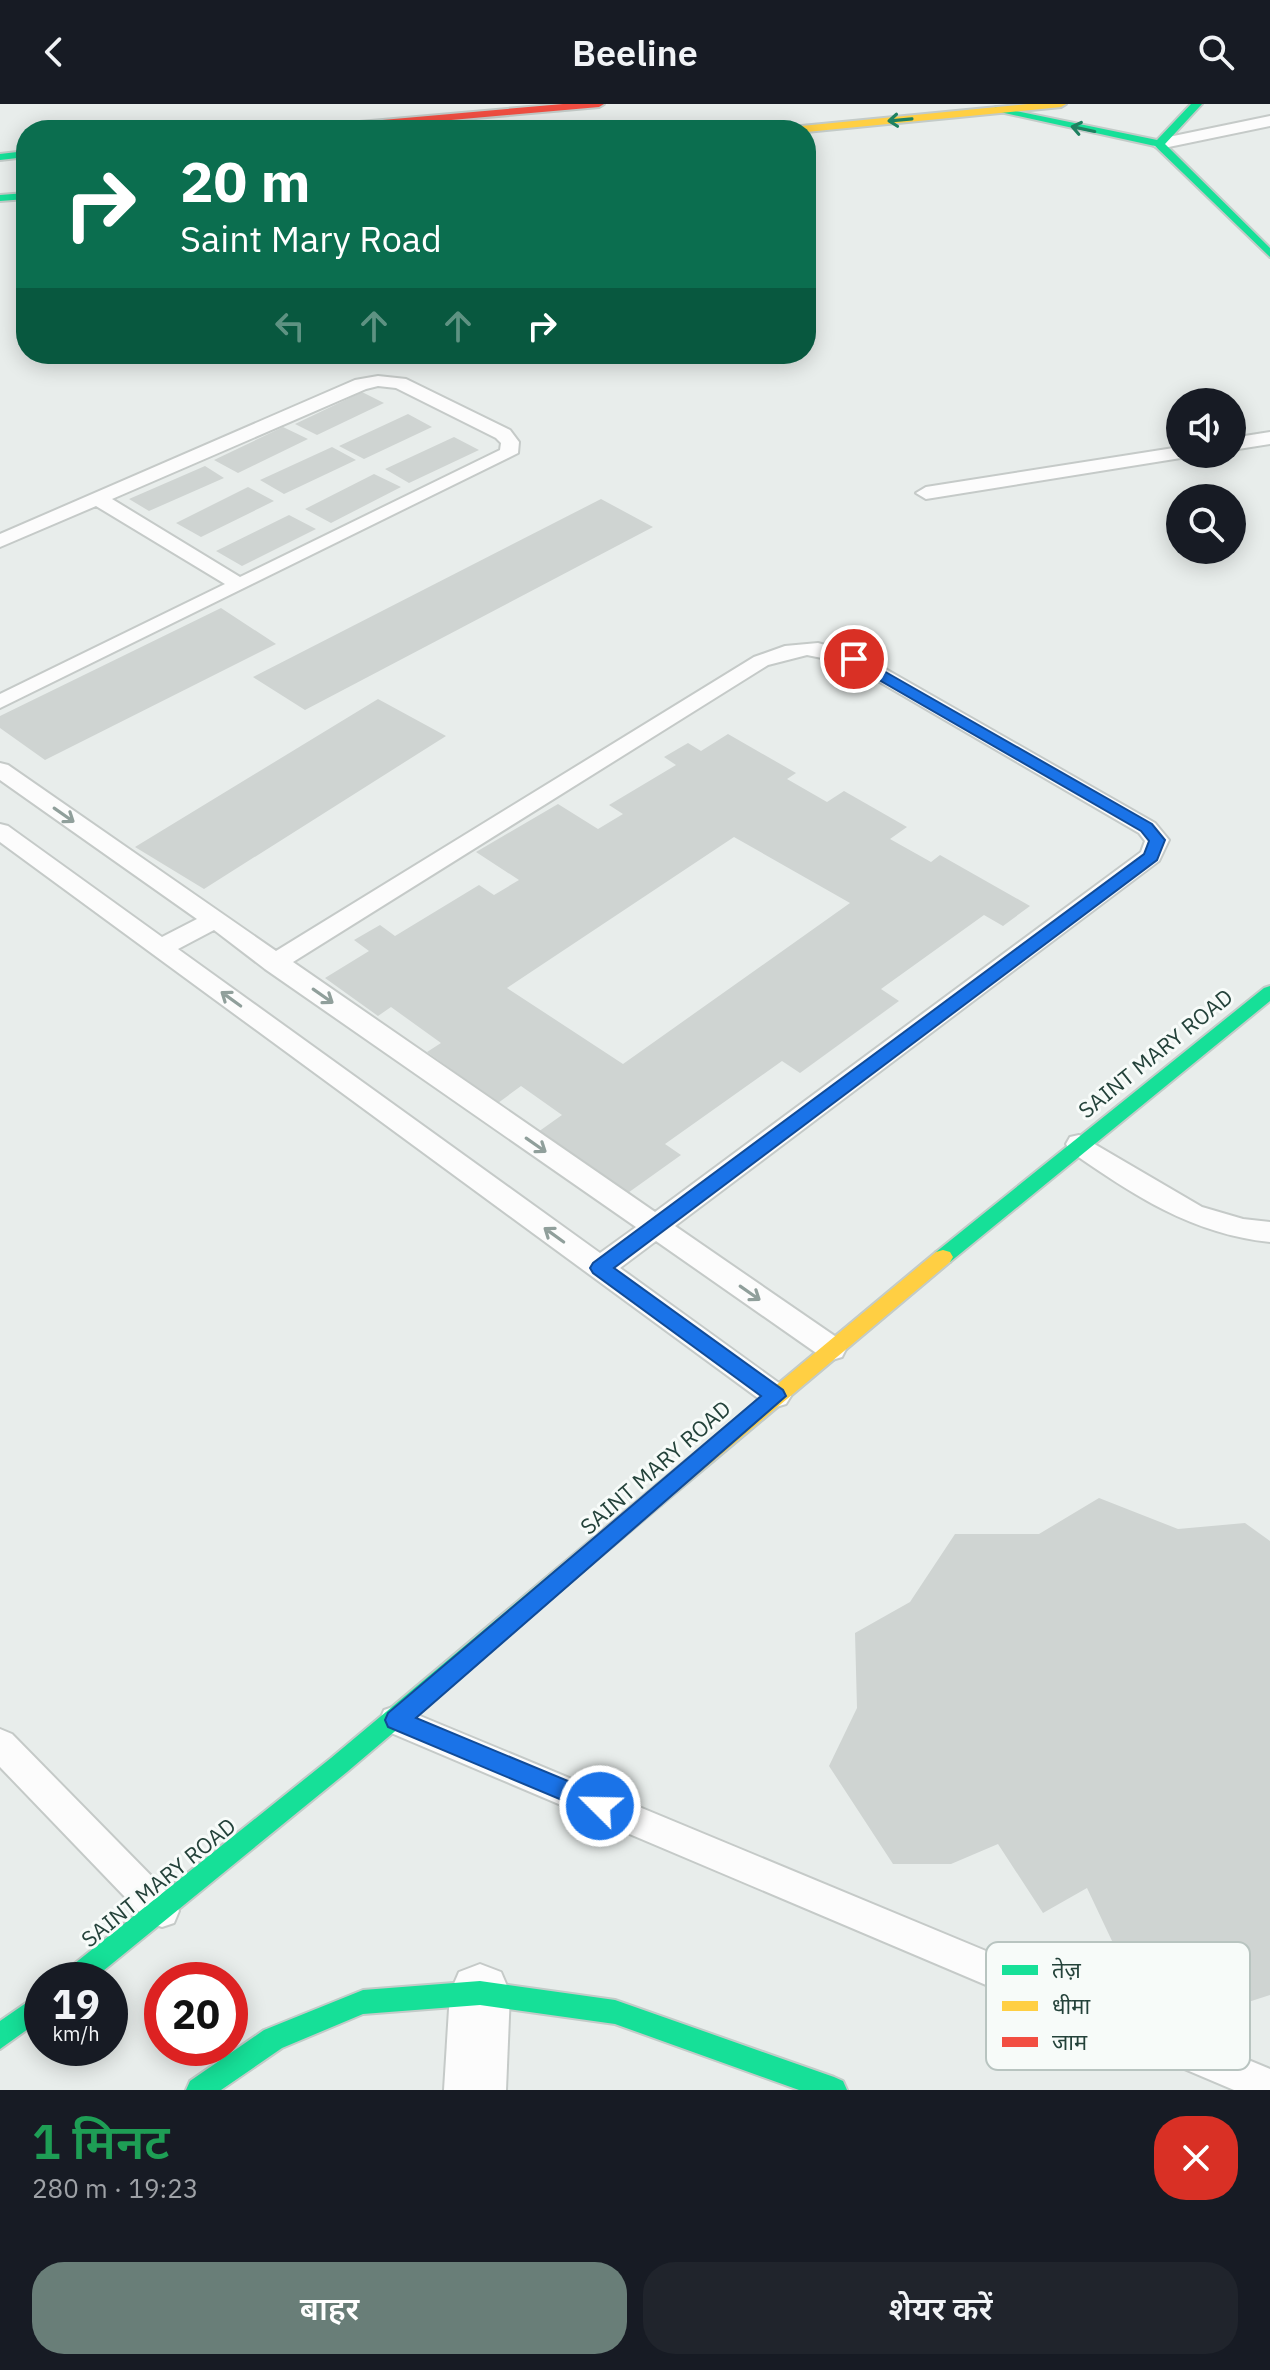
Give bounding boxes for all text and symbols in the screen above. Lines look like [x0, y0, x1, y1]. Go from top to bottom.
text: Beeline [572, 29, 698, 76]
icon: back [32, 30, 76, 74]
icon: search [1194, 30, 1238, 74]
one-way arrow [887, 112, 914, 127]
one-way arrow [1071, 120, 1096, 135]
text: 20 m [180, 145, 310, 217]
icon: right [48, 152, 152, 256]
text: Saint Mary Road [180, 215, 442, 262]
icon: left [268, 304, 312, 348]
icon: ahead [352, 304, 396, 348]
icon: ahead [436, 304, 480, 348]
icon: right [520, 304, 564, 348]
map controls [1166, 388, 1246, 564]
button: sound [1166, 388, 1246, 468]
button: search [1166, 484, 1246, 564]
pin [820, 625, 888, 693]
icon: arrive [832, 637, 876, 681]
one-way arrow [52, 807, 74, 823]
street label: SAINT MARY ROAD [1072, 982, 1238, 1124]
one-way arrow [311, 988, 333, 1004]
one-way arrow [220, 991, 242, 1007]
one-way arrow [525, 1137, 547, 1153]
one-way arrow [544, 1226, 565, 1243]
one-way arrow [738, 1285, 761, 1301]
street label: SAINT MARY ROAD [574, 1394, 736, 1540]
position arrow [558, 1764, 642, 1848]
street label: SAINT MARY ROAD [75, 1811, 241, 1953]
legend [986, 1942, 1250, 2070]
text: तेज़ [1052, 1955, 1082, 1984]
speed limit sign: 20 [144, 1962, 248, 2066]
text: 19 [52, 1978, 100, 2030]
text: धीमा [1052, 1991, 1090, 2020]
text: km/h [52, 2020, 100, 2047]
text: जाम [1052, 2027, 1088, 2056]
text: 1 मिनट [32, 2110, 170, 2172]
button: close [1154, 2116, 1238, 2200]
text: 280 m · 19:23 [32, 2171, 198, 2205]
button: बाहर [32, 2262, 627, 2354]
button: शेयर करें [643, 2262, 1238, 2354]

